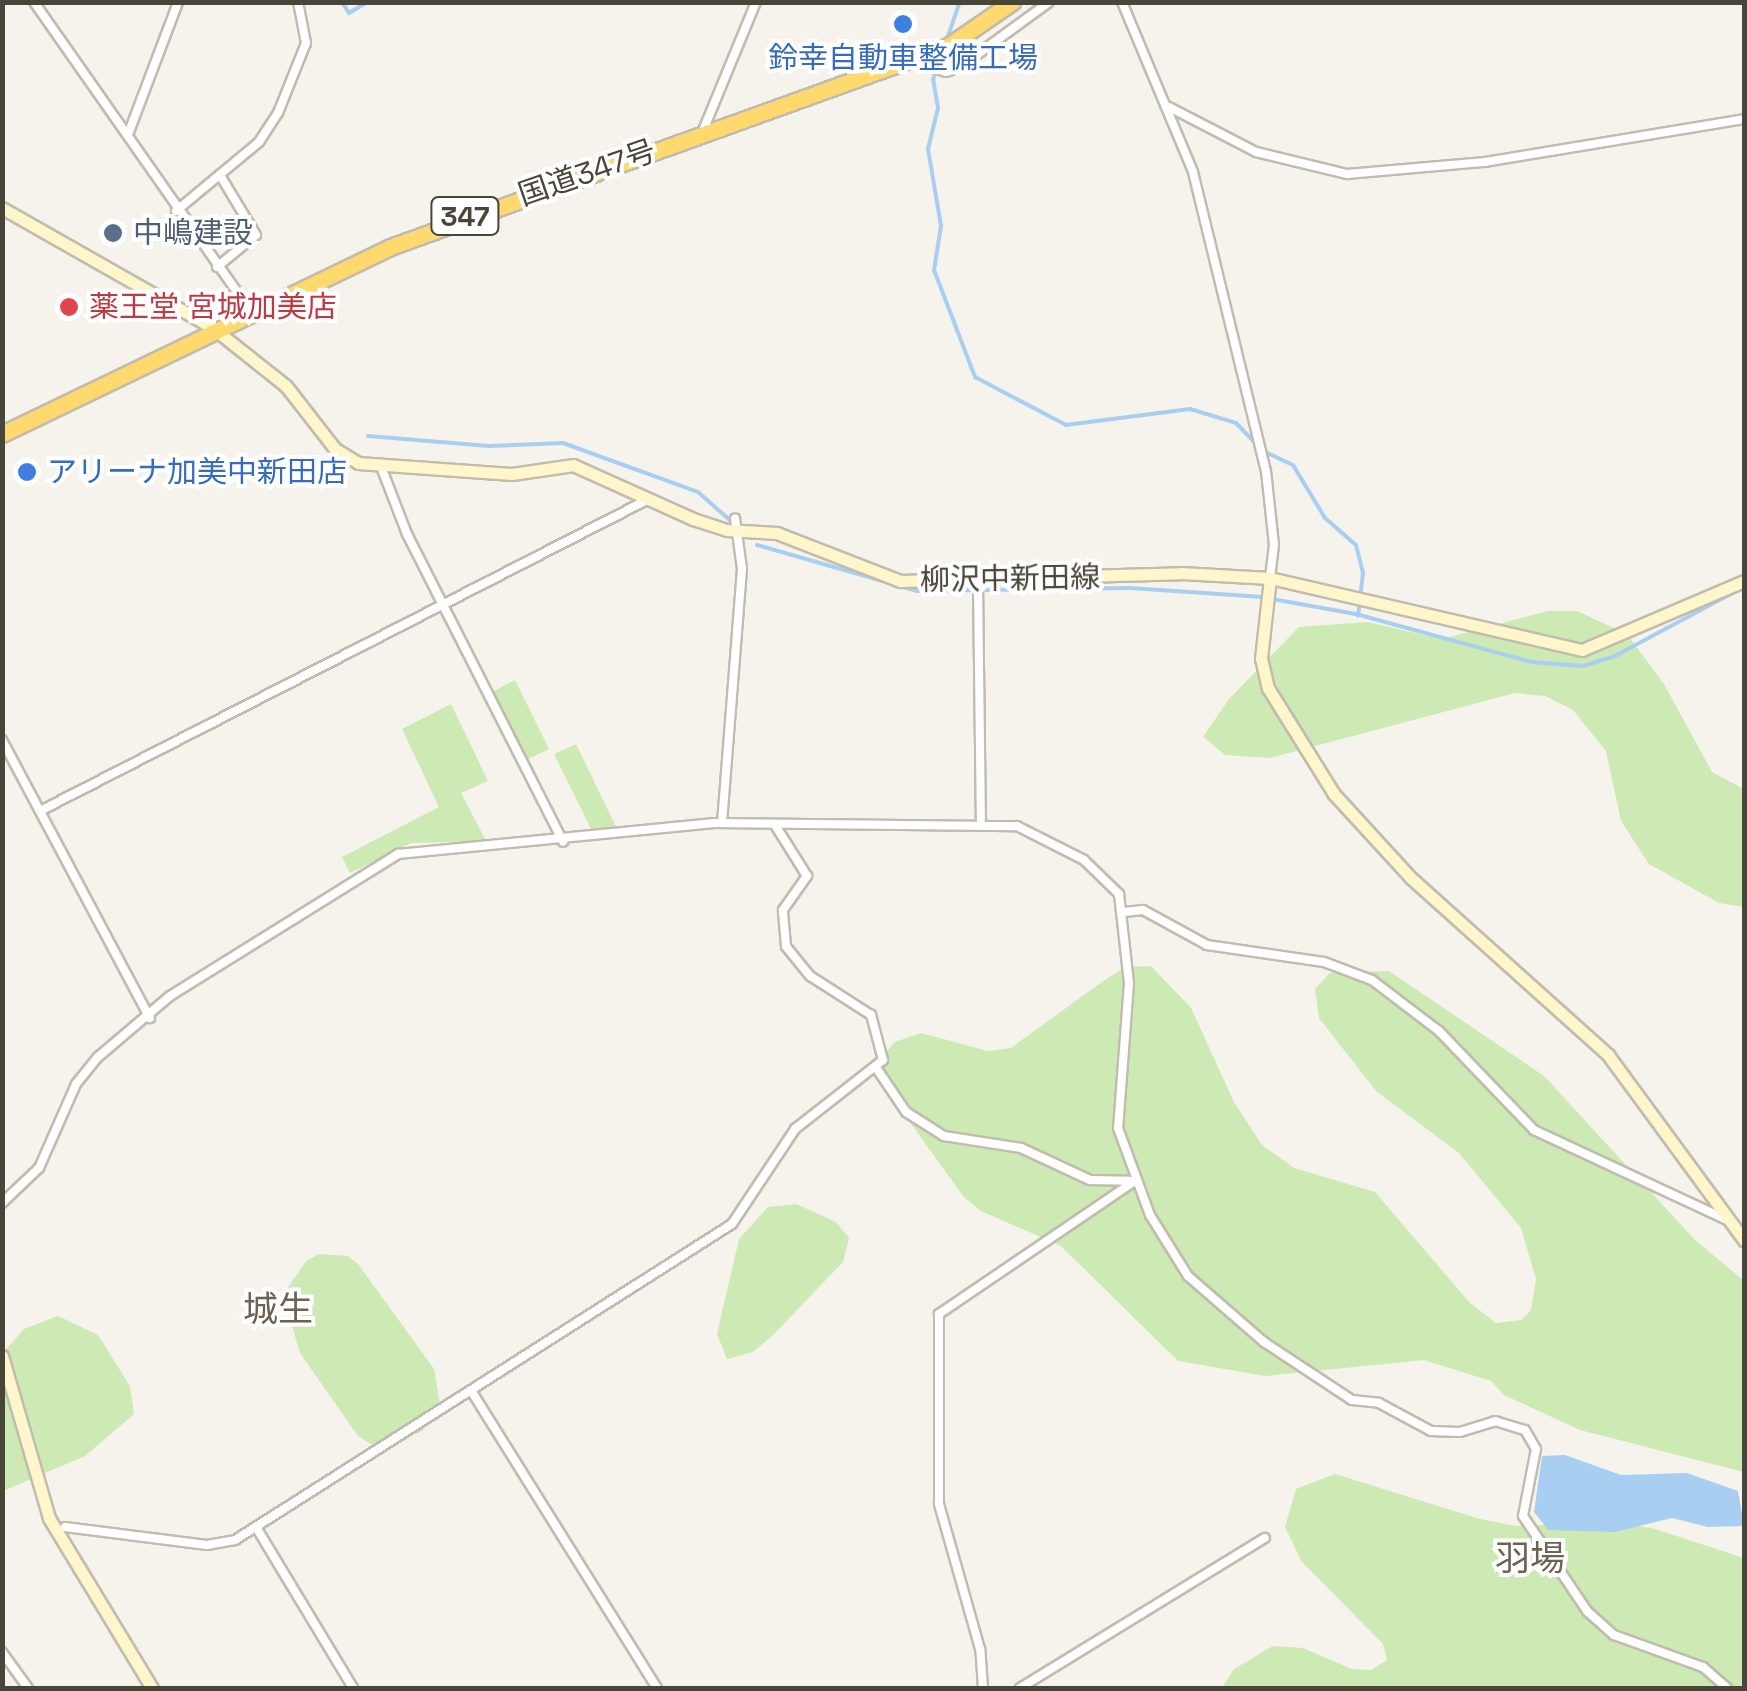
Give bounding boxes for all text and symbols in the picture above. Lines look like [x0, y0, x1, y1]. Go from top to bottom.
marker: 鈴幸自動車整備工場 [892, 13, 914, 35]
place label: 鈴幸自動車整備工場 [768, 40, 1038, 76]
street label: 国道347号 [514, 133, 660, 213]
road number: 347 [430, 193, 500, 239]
place label: 中嶋建設 [133, 215, 253, 251]
marker: 中嶋建設 [102, 222, 124, 244]
place label: 薬王堂 宮城加美店 [89, 289, 337, 325]
marker: 薬王堂 宮城加美店 [58, 296, 80, 318]
place label: アリーナ加美中新田店 [47, 454, 347, 490]
marker: アリーナ加美中新田店 [16, 461, 38, 483]
street label: 柳沢中新田線 [920, 559, 1100, 599]
district label: 城生 [243, 1288, 313, 1330]
district label: 羽場 [1495, 1537, 1565, 1579]

